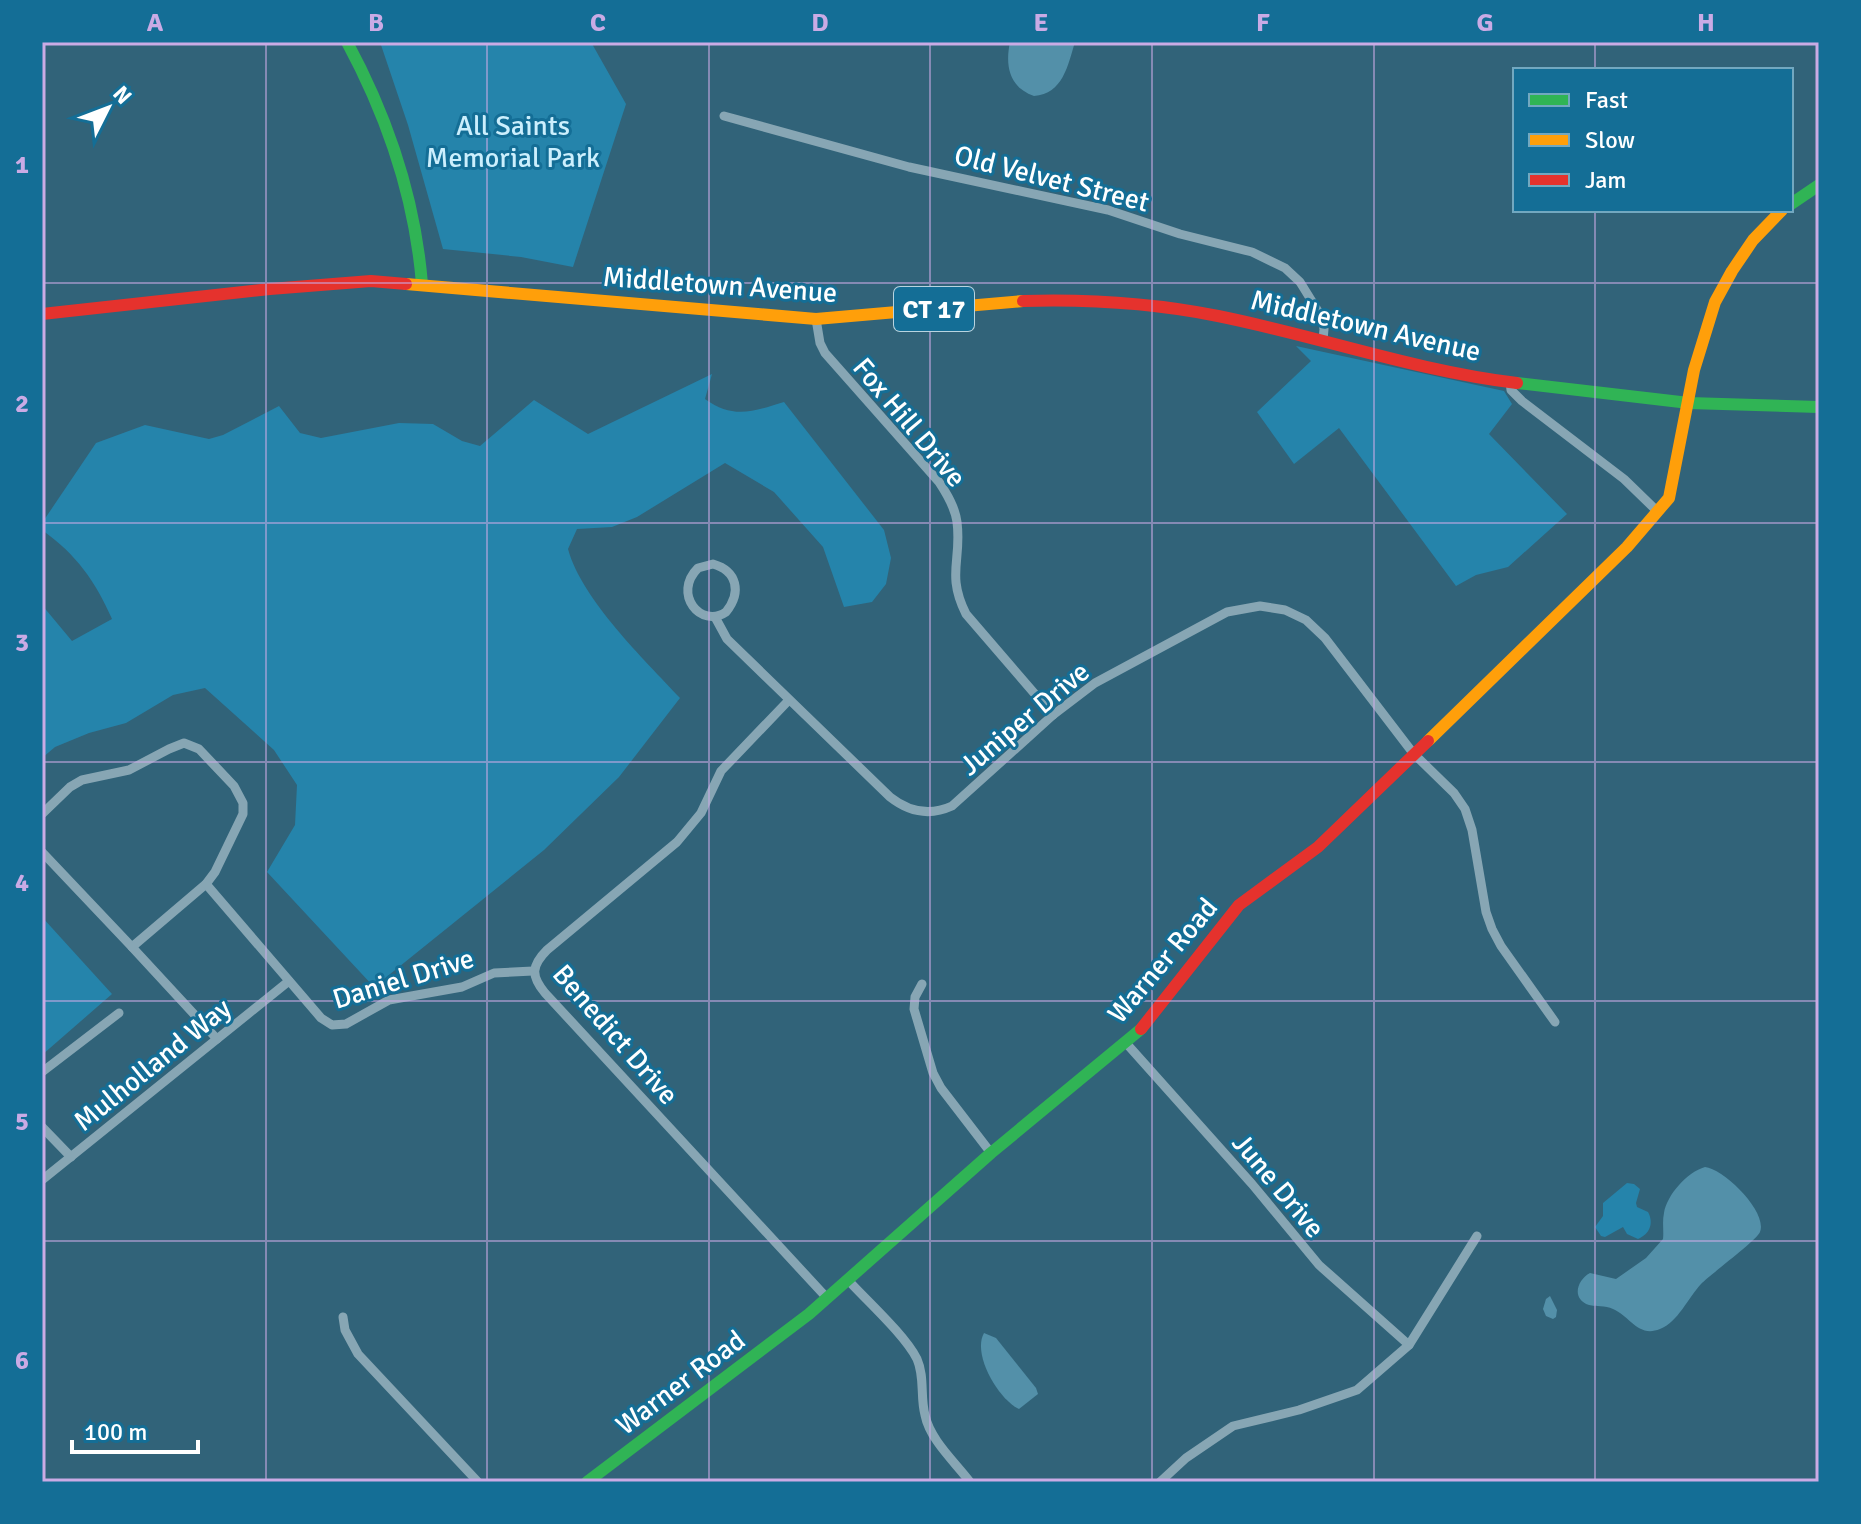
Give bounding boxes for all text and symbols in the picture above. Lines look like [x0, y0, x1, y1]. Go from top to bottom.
text: A [147, 7, 164, 39]
text: B [368, 7, 384, 39]
text: C [590, 7, 606, 39]
text: D [811, 7, 829, 39]
text: E [1034, 7, 1048, 39]
text: F [1256, 7, 1270, 39]
text: G [1476, 7, 1494, 39]
text: H [1697, 7, 1715, 39]
north arrow [68, 68, 148, 148]
legend [1513, 68, 1793, 212]
text: N [107, 80, 138, 110]
text: Fast [1585, 85, 1628, 115]
park label: All Saints Memorial Park [426, 109, 600, 175]
text: Slow [1585, 125, 1635, 155]
street label: Old Velvet Street [951, 138, 1153, 220]
text: 1 [15, 149, 29, 181]
text: Jam [1585, 165, 1626, 195]
street label: Middletown Avenue [602, 260, 838, 310]
street label: Middletown Avenue [1248, 283, 1484, 369]
road number: CT 17 [894, 287, 974, 331]
street label: Fox Hill Drive [845, 351, 973, 494]
text: 2 [15, 388, 29, 420]
text: 3 [15, 627, 29, 659]
street label: Juniper Drive [953, 655, 1096, 783]
text: 4 [15, 867, 29, 899]
street label: Warner Road [1101, 891, 1225, 1030]
street label: Daniel Drive [329, 941, 478, 1017]
street label: Benedict Drive [545, 958, 685, 1112]
street label: Mulholland Way [67, 991, 238, 1139]
text: 5 [15, 1106, 29, 1138]
street label: June Drive [1225, 1126, 1332, 1245]
street label: Warner Road [609, 1323, 752, 1442]
text: 6 [15, 1345, 29, 1377]
scale bar [72, 1404, 198, 1454]
text: 100 m [84, 1417, 147, 1447]

